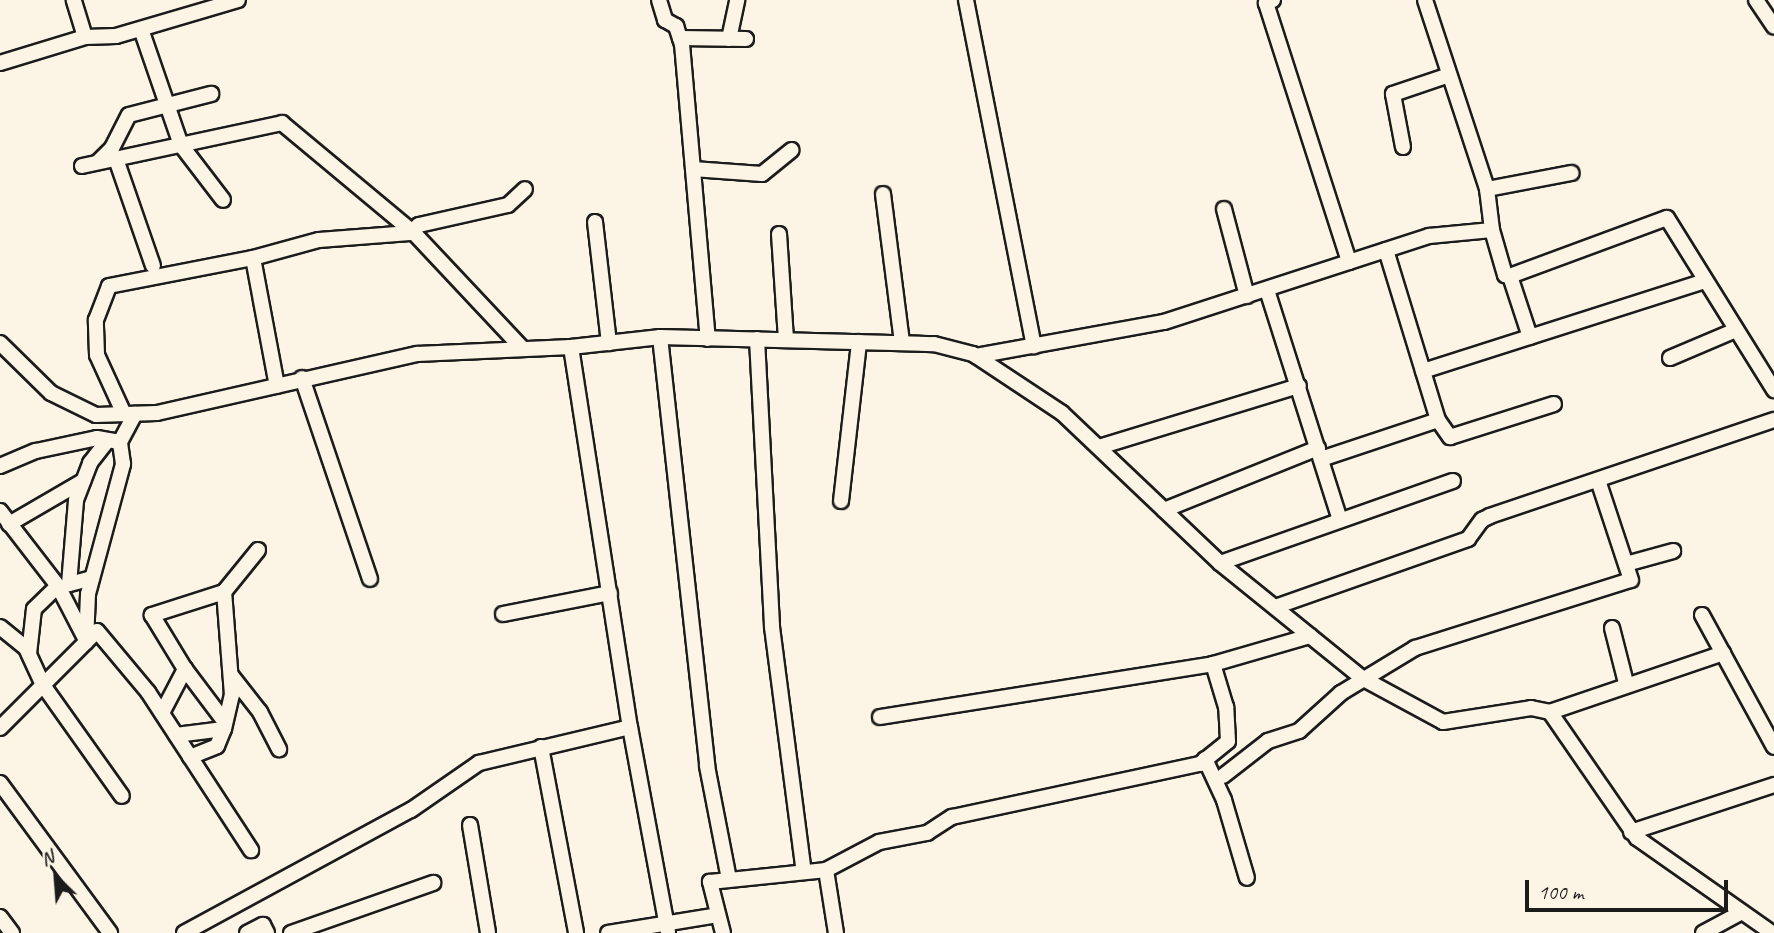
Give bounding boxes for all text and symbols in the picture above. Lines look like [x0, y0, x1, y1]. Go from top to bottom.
north arrow [21, 842, 91, 912]
text: N [37, 845, 58, 871]
scale bar [1529, 866, 1732, 910]
text: 100 m [1538, 879, 1583, 905]

